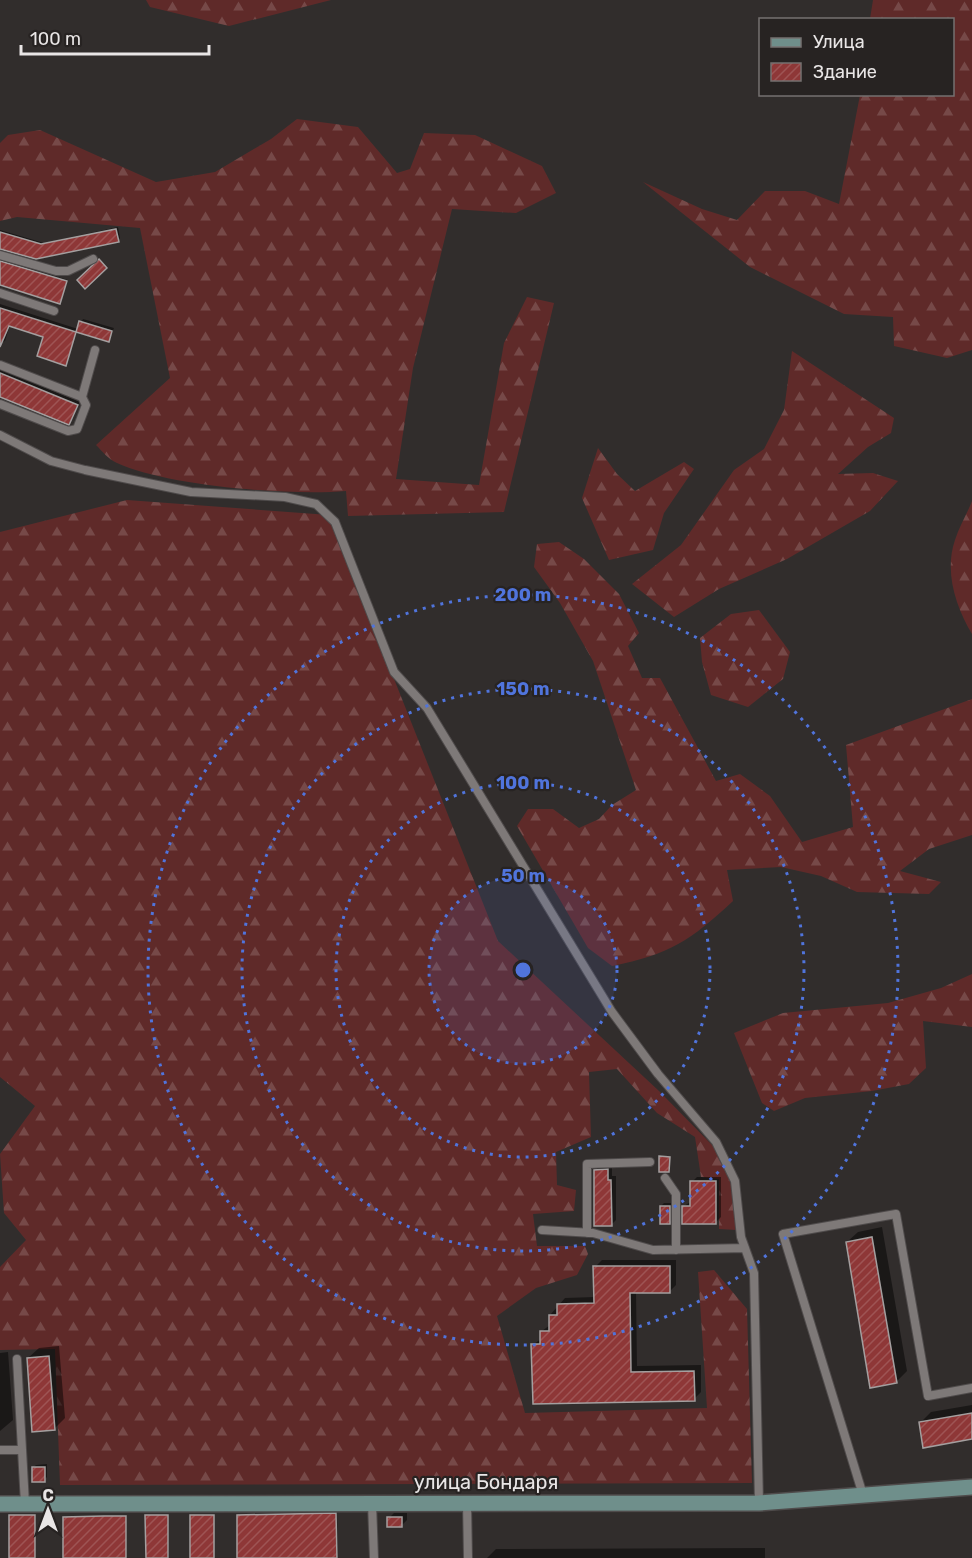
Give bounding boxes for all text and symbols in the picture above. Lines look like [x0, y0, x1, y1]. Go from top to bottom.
scale bar [21, 18, 208, 56]
legend [759, 18, 954, 96]
text: 100 m [30, 28, 81, 50]
text: Улица [813, 31, 865, 53]
text: Здание [813, 61, 877, 83]
text: 200 m [495, 584, 551, 606]
text: 150 m [496, 678, 550, 700]
text: 100 m [496, 772, 550, 794]
text: 50 m [501, 865, 545, 887]
centre of rings [513, 960, 533, 980]
street label: улица Бондаря [414, 1470, 558, 1494]
north arrow [18, 1480, 78, 1540]
text: С [42, 1486, 54, 1505]

